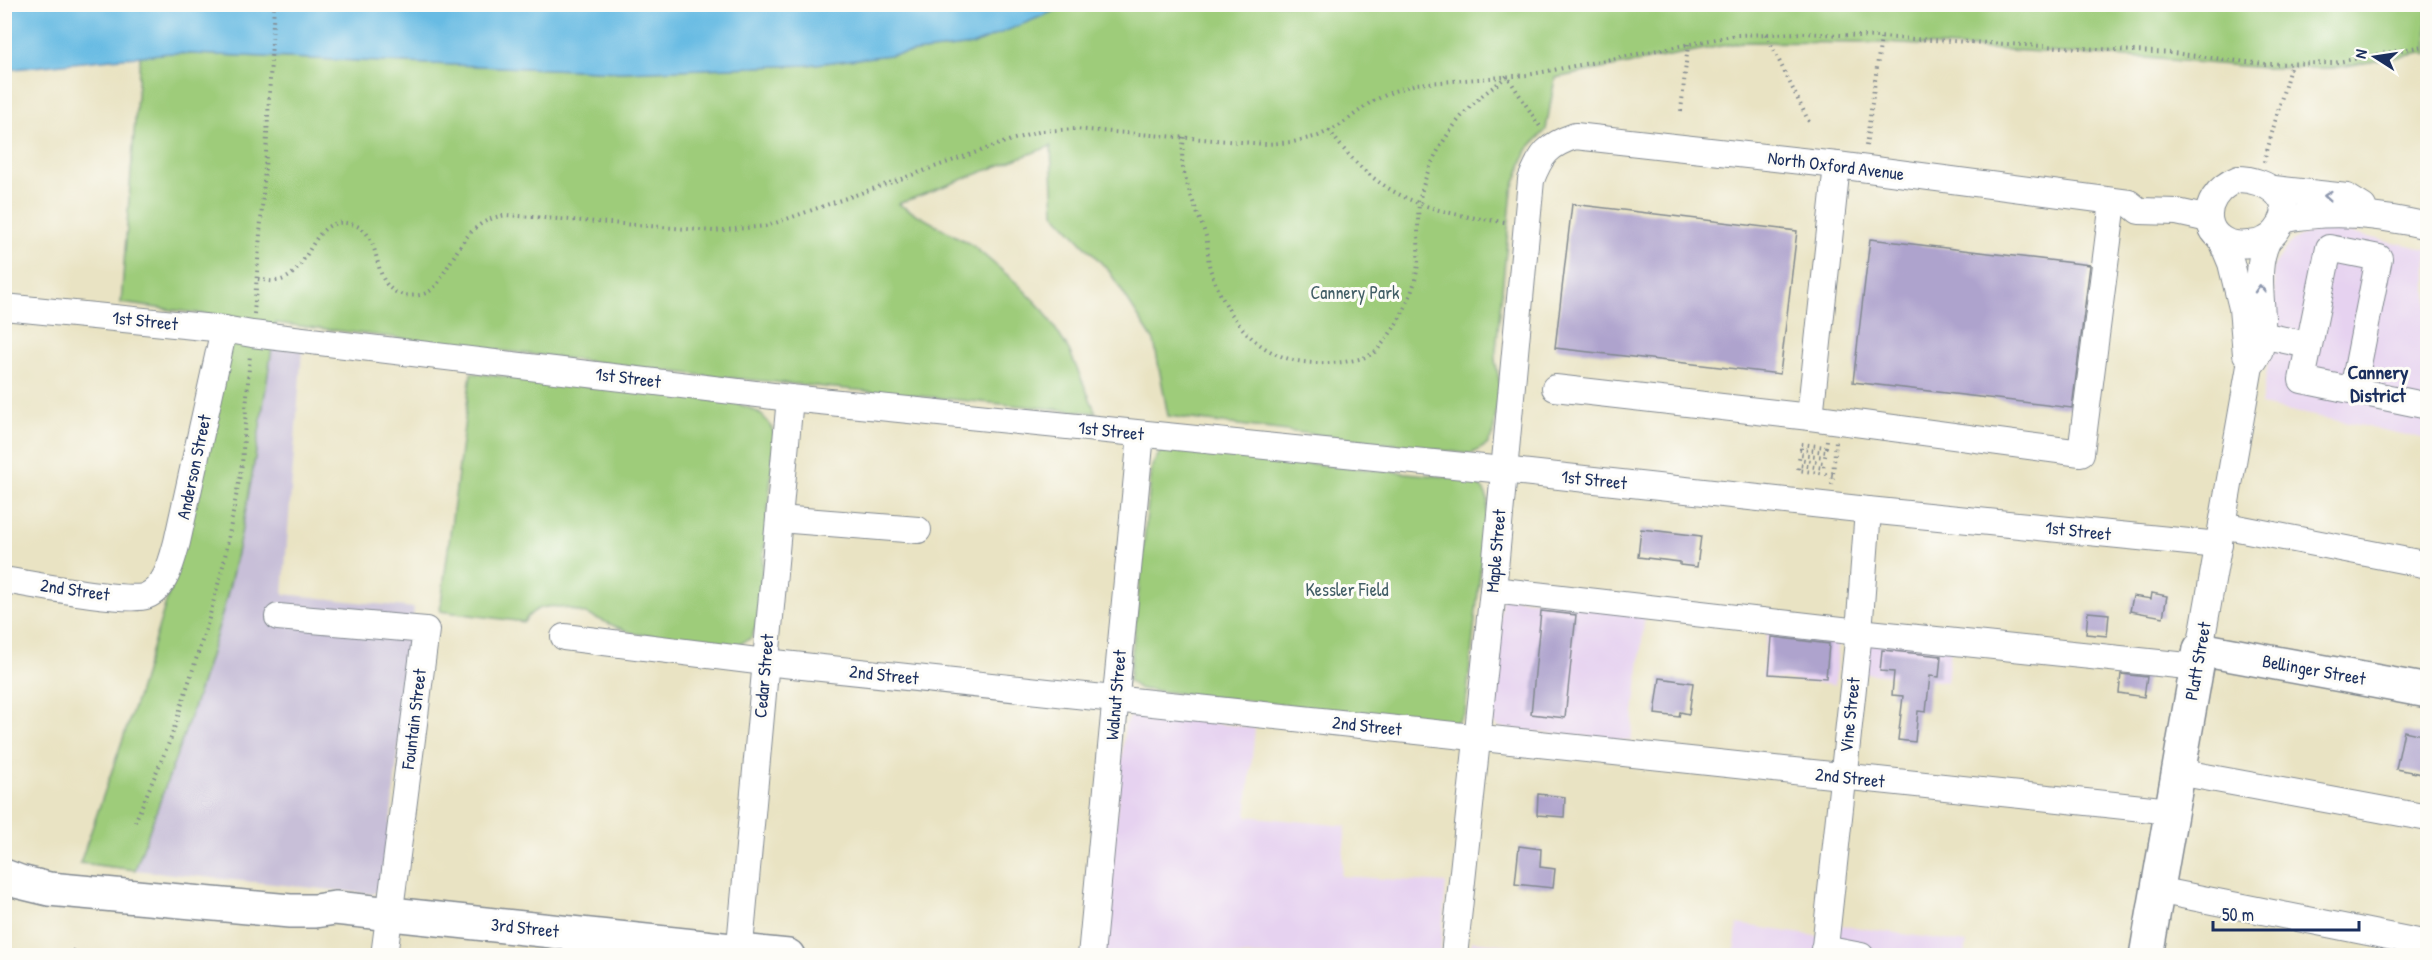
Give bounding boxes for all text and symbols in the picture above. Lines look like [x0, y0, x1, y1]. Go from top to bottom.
north arrow [2345, 27, 2405, 87]
text: N [2349, 47, 2372, 60]
street label: North Oxford Avenue [1766, 145, 1906, 186]
one-way arrow [2323, 189, 2332, 202]
park label: Cannery Park [1310, 280, 1400, 305]
one-way arrow [2254, 285, 2267, 294]
street label: 1st Street [111, 305, 180, 336]
district label: Cannery District [2348, 358, 2409, 408]
street label: 1st Street [594, 361, 663, 394]
street label: Anderson Street [170, 411, 217, 522]
street label: 1st Street [1077, 415, 1146, 446]
street label: 1st Street [1560, 464, 1629, 495]
street label: Maple Street [1479, 507, 1512, 594]
street label: 1st Street [2044, 515, 2113, 546]
street label: 2nd Street [39, 572, 112, 607]
park label: Kessler Field [1305, 577, 1389, 602]
street label: Platt Street [2178, 619, 2217, 702]
street label: Cedar Street [747, 632, 780, 719]
street label: Walnut Street [1099, 648, 1132, 741]
street label: Bellinger Street [2261, 648, 2368, 691]
street label: 2nd Street [848, 658, 921, 691]
street label: Fountain Street [395, 667, 432, 771]
street label: Vine Street [1833, 675, 1866, 754]
street label: 2nd Street [1331, 709, 1404, 742]
street label: 2nd Street [1814, 761, 1887, 794]
scale bar [2213, 894, 2358, 932]
text: 50 m [2222, 902, 2254, 927]
street label: 3rd Street [490, 912, 561, 944]

